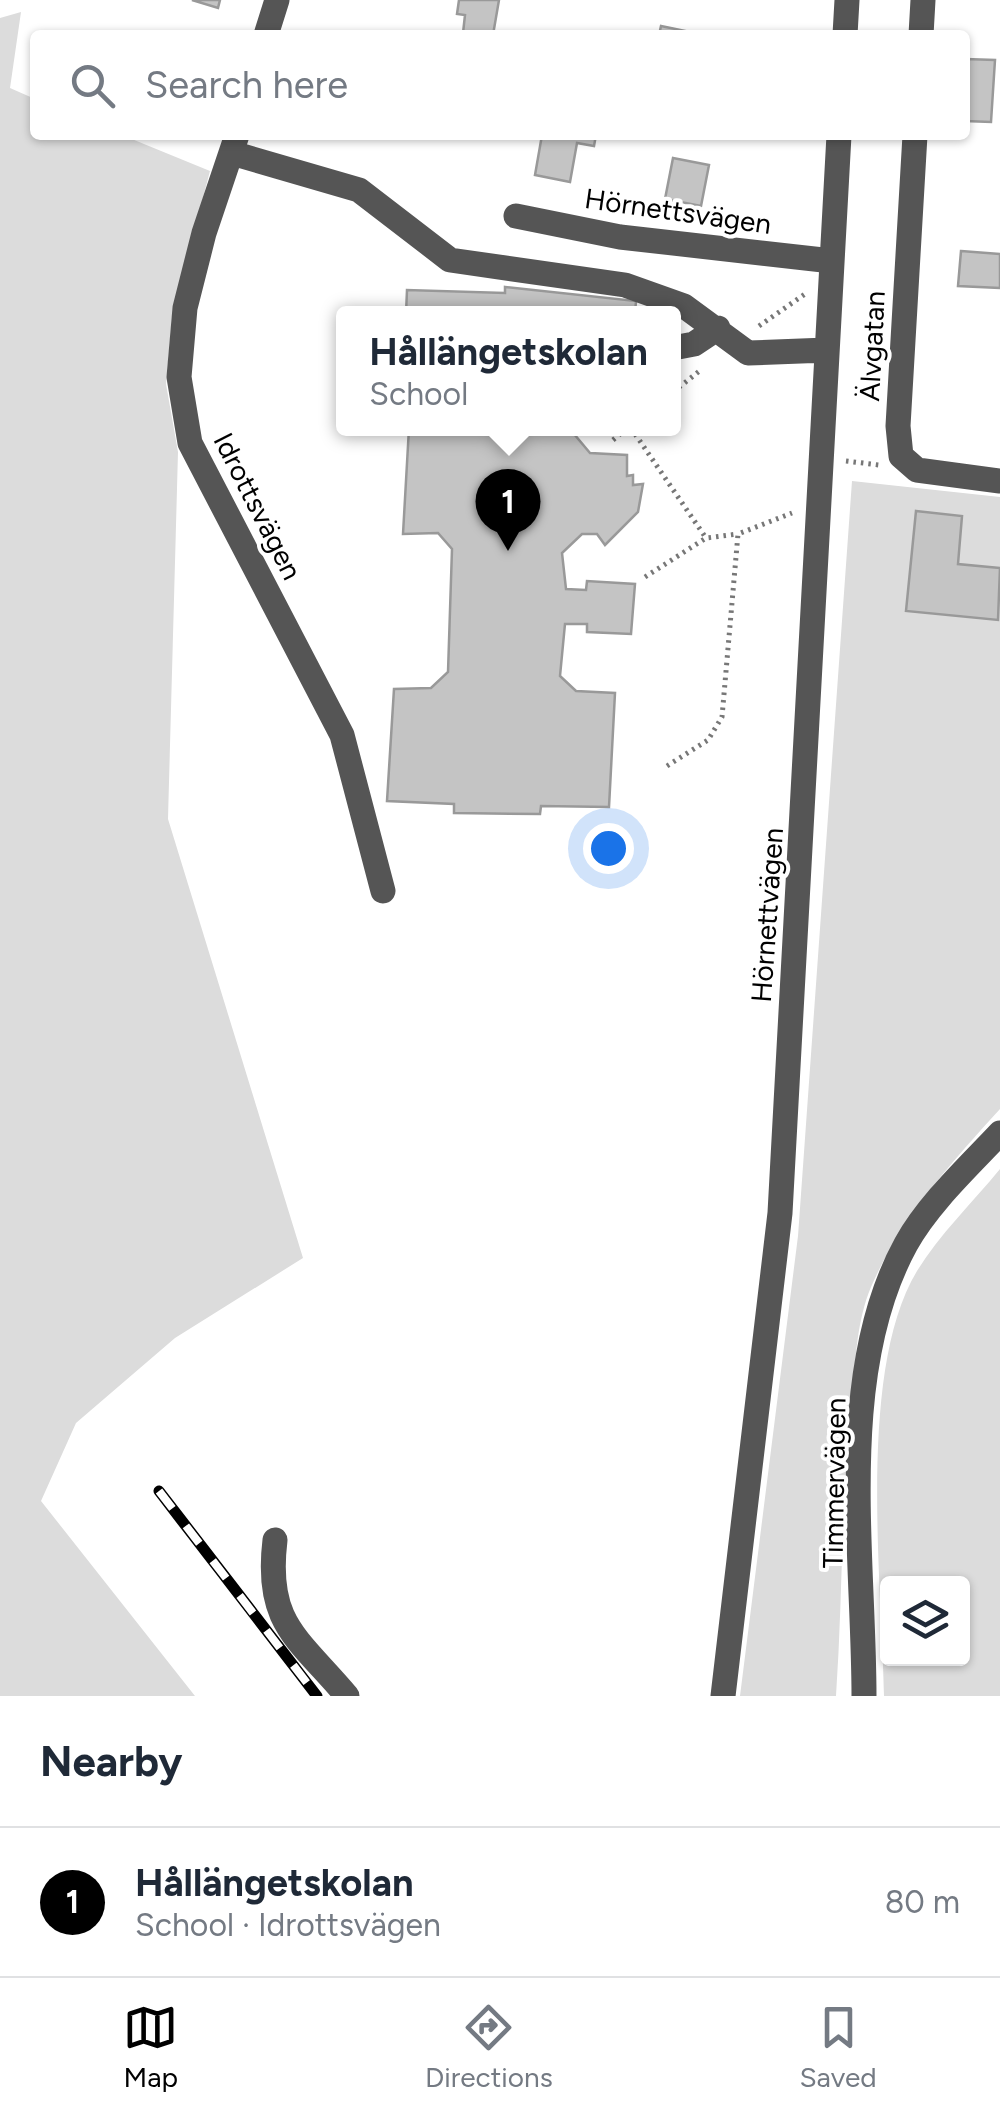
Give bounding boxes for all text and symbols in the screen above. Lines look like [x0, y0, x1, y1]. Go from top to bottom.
search box [30, 30, 970, 140]
icon: search [65, 58, 120, 113]
text: Search here [145, 62, 348, 108]
street label: Hörnettsvägen [583, 181, 773, 241]
street label: Älvgatan [852, 290, 892, 402]
popup [336, 306, 681, 436]
text: Hållängetskolan [369, 329, 648, 375]
text: School [369, 375, 468, 413]
street label: Idrottsvägen [207, 427, 309, 585]
pin: 1 [476, 468, 540, 551]
your location [583, 823, 634, 874]
street label: Hörnettvägen [744, 827, 790, 1003]
street label: Timmervägen [816, 1397, 852, 1569]
map controls [880, 1576, 970, 1666]
button: layers [880, 1576, 970, 1666]
text: Nearby [40, 1736, 182, 1787]
text: Hållängetskolan [135, 1860, 414, 1906]
text: 1 [66, 1883, 79, 1921]
text: 80 m [885, 1883, 960, 1921]
text: School · Idrottsvägen [135, 1906, 441, 1944]
tab: Map [123, 2000, 178, 2094]
tab: Directions [425, 2000, 553, 2094]
tab: Saved [799, 2000, 877, 2094]

